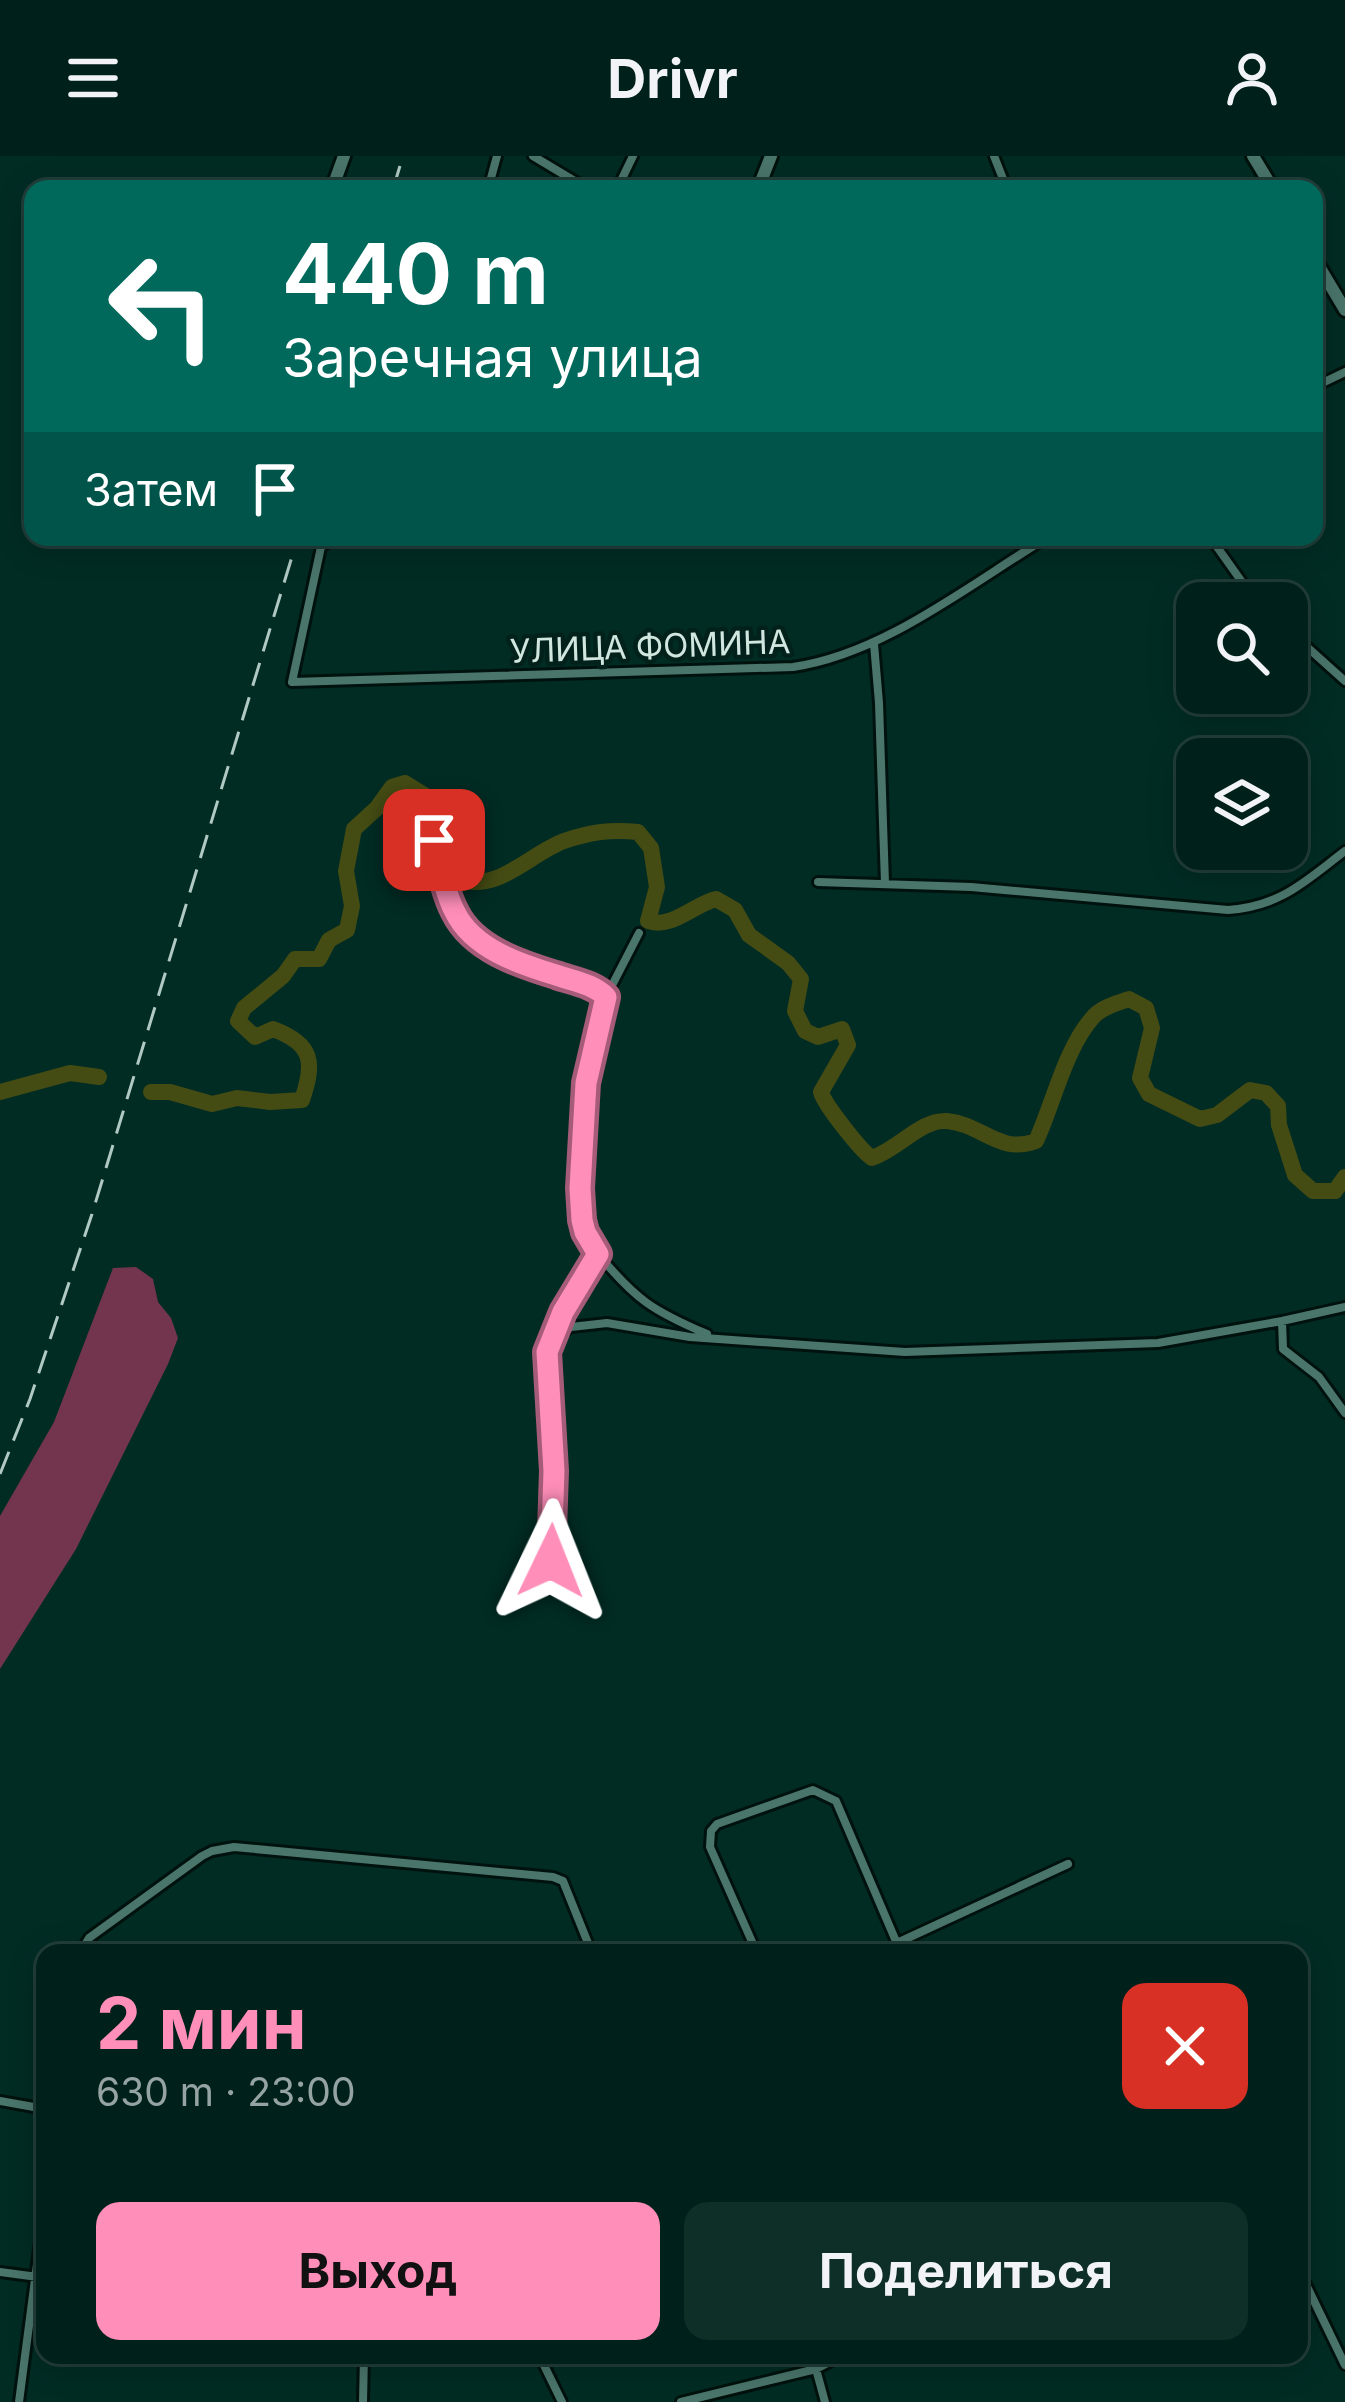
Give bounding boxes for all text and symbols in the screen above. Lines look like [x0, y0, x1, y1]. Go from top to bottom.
icon: menu [60, 45, 126, 111]
icon: person [1219, 45, 1285, 111]
text: Drivr [607, 46, 738, 111]
text: 440 m [282, 223, 549, 324]
icon: left [84, 228, 240, 384]
text: Заречная улица [282, 325, 703, 390]
icon: arrive [242, 456, 308, 522]
text: Затем [84, 462, 218, 517]
map controls [1176, 582, 1308, 870]
button: search [1176, 582, 1308, 714]
street label: УЛИЦА ФОМИНА [509, 621, 791, 671]
button: layers [1176, 738, 1308, 870]
pin [383, 789, 485, 891]
icon: arrive [401, 807, 467, 873]
position arrow [488, 1498, 614, 1624]
text: 2 мин [96, 1979, 307, 2066]
button: close [1122, 1983, 1248, 2109]
text: 630 m · 23:00 [96, 2068, 356, 2115]
button: Выход [96, 2202, 660, 2340]
button: Поделиться [684, 2202, 1248, 2340]

